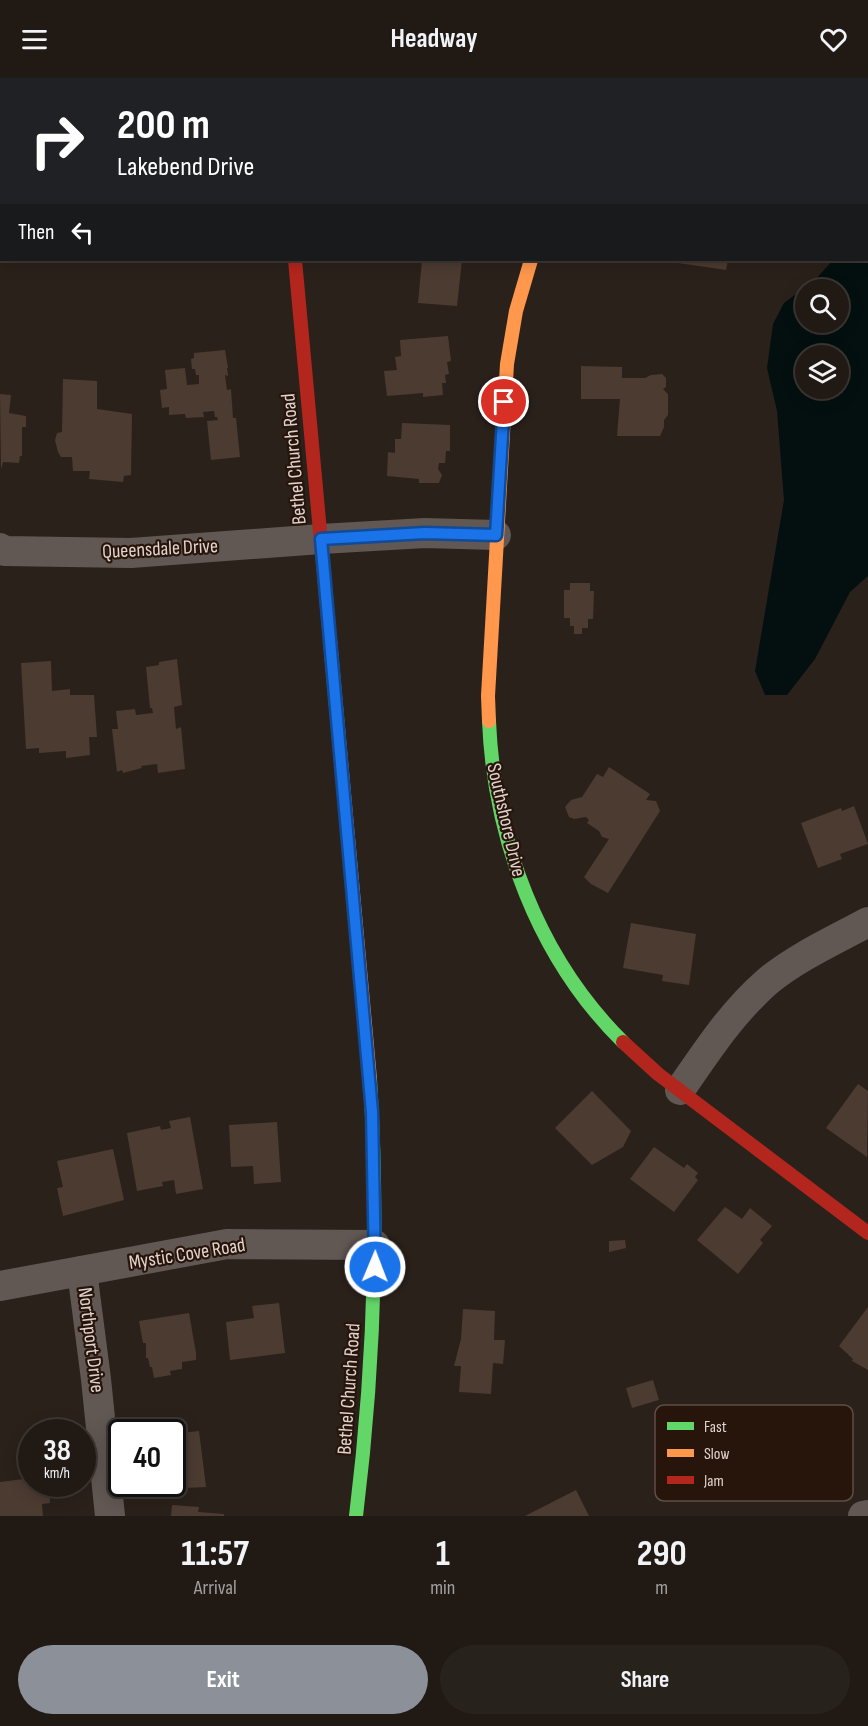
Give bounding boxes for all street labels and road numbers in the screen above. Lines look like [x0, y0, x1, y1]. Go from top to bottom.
street label: Bethel Church Road [276, 392, 312, 526]
street label: Queensdale Drive [101, 534, 219, 564]
street label: Southshore Drive [481, 761, 531, 879]
street label: Mystic Cove Road [127, 1233, 247, 1275]
street label: Northport Drive [73, 1286, 109, 1394]
street label: Bethel Church Road [332, 1323, 366, 1455]

